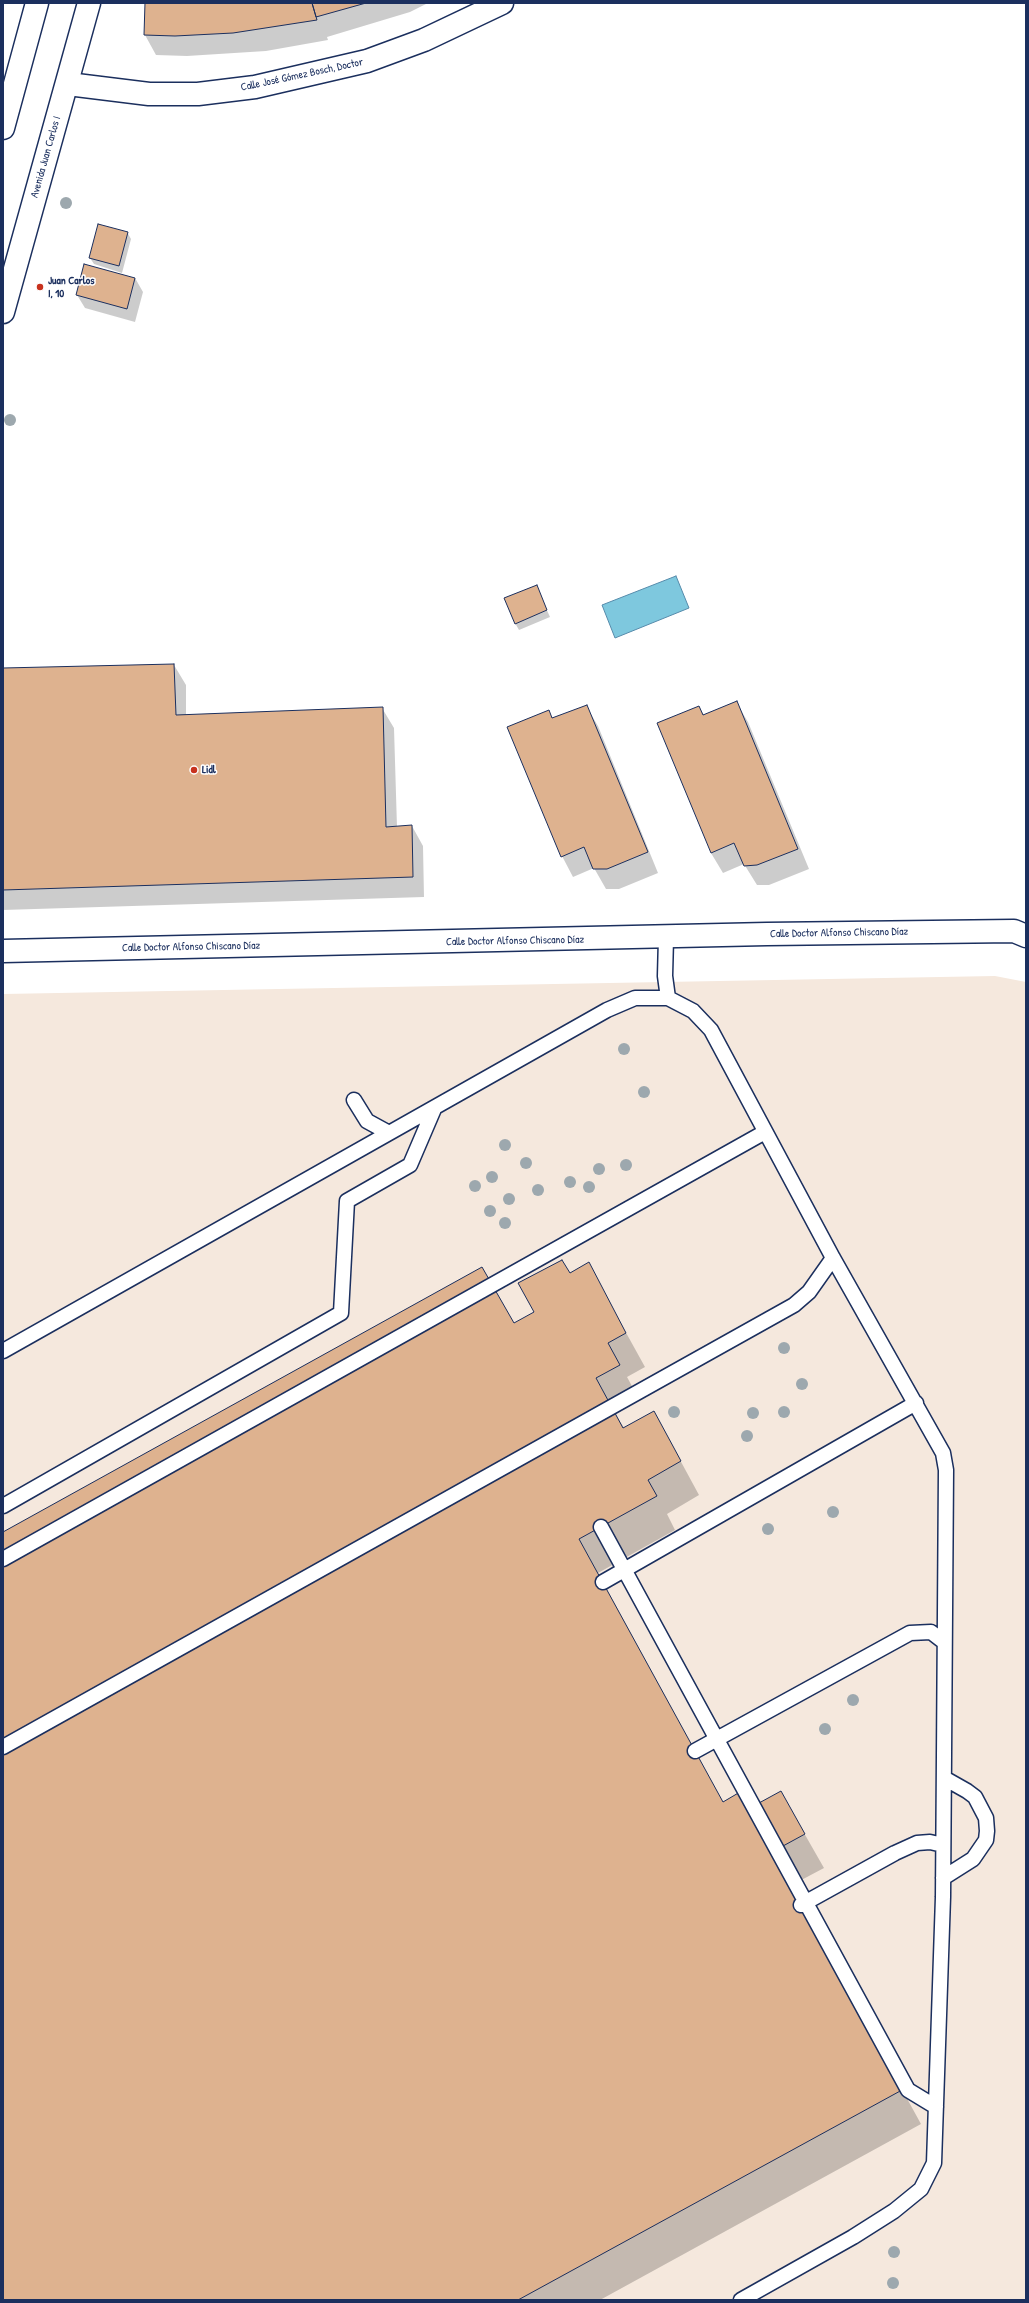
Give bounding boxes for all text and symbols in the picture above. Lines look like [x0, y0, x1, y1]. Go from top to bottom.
street label: Calle José Gómez Bosch, Doctor [240, 56, 364, 94]
street label: Avenida Juan Carlos I [28, 115, 64, 199]
place label: Juan Carlos I, 10 [48, 274, 94, 300]
marker: Juan Carlos I, 10 [35, 282, 45, 292]
place label: Lidl [202, 763, 216, 777]
marker: Lidl [189, 765, 199, 775]
street label: Calle Doctor Alfonso Chiscano Díaz [770, 925, 908, 941]
street label: Calle Doctor Alfonso Chiscano Díaz [446, 933, 584, 949]
street label: Calle Doctor Alfonso Chiscano Díaz [122, 939, 260, 955]

